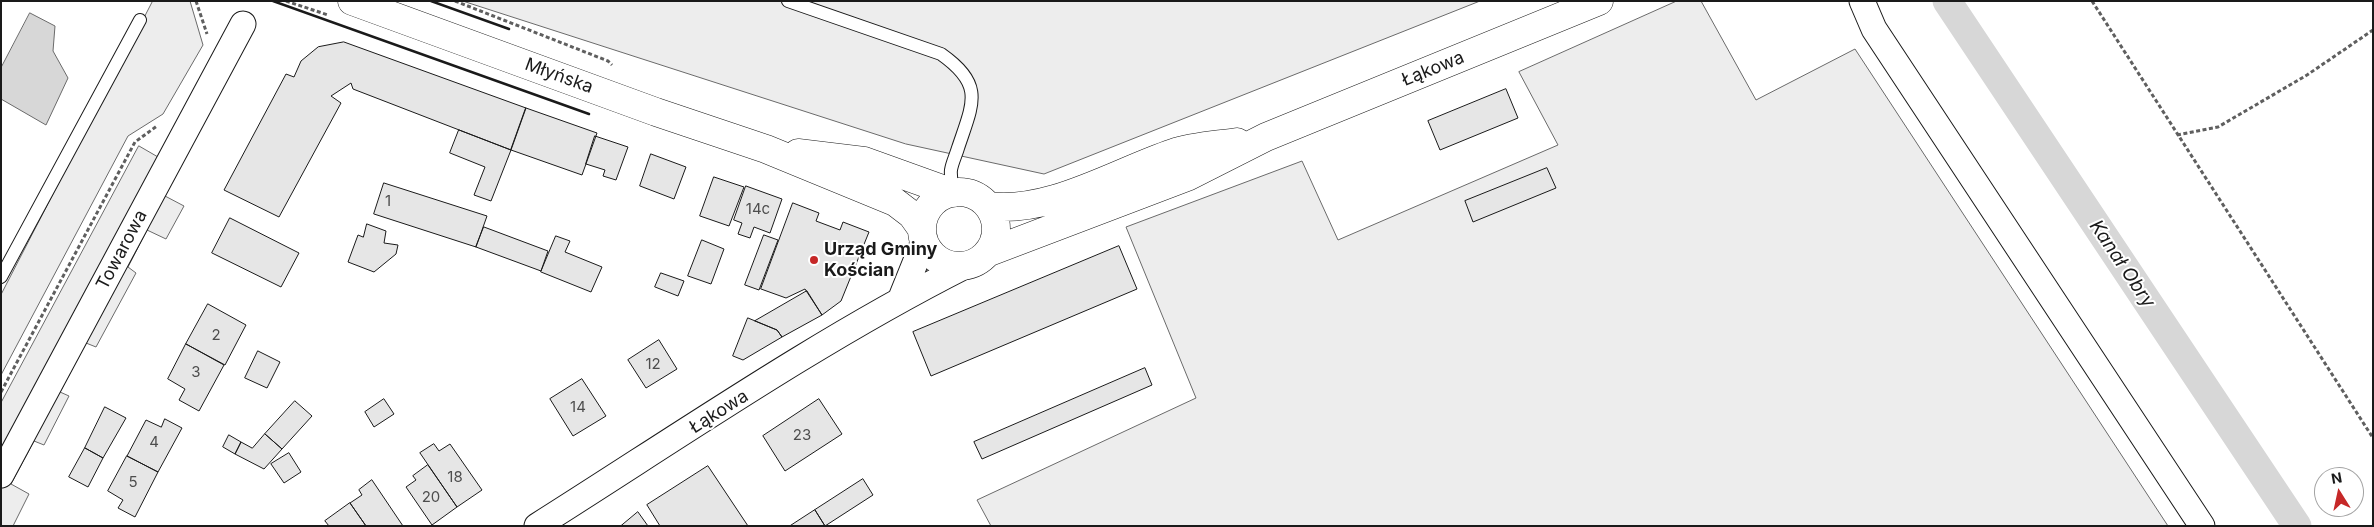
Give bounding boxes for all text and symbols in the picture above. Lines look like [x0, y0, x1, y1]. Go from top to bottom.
street label: Łąkowa [1399, 47, 1467, 91]
street label: Młyńska [522, 54, 596, 98]
house number: 1 [385, 192, 391, 210]
house number: 14c [746, 200, 770, 218]
street label: Towarowa [92, 206, 152, 294]
water label: Kanał Obry [2084, 216, 2160, 312]
place label: Urząd Gminy Kościan [824, 239, 937, 282]
marker: Urząd Gminy Kościan [808, 254, 820, 266]
house number: 2 [211, 326, 221, 344]
house number: 12 [645, 355, 661, 373]
house number: 3 [191, 363, 201, 381]
street label: Łąkowa [685, 385, 753, 439]
house number: 14 [570, 398, 586, 416]
house number: 23 [793, 426, 811, 444]
house number: 4 [149, 433, 159, 451]
north arrow [2314, 467, 2364, 517]
house number: 18 [447, 468, 463, 486]
text: N [2330, 468, 2343, 487]
house number: 5 [128, 473, 138, 491]
house number: 20 [422, 488, 440, 506]

